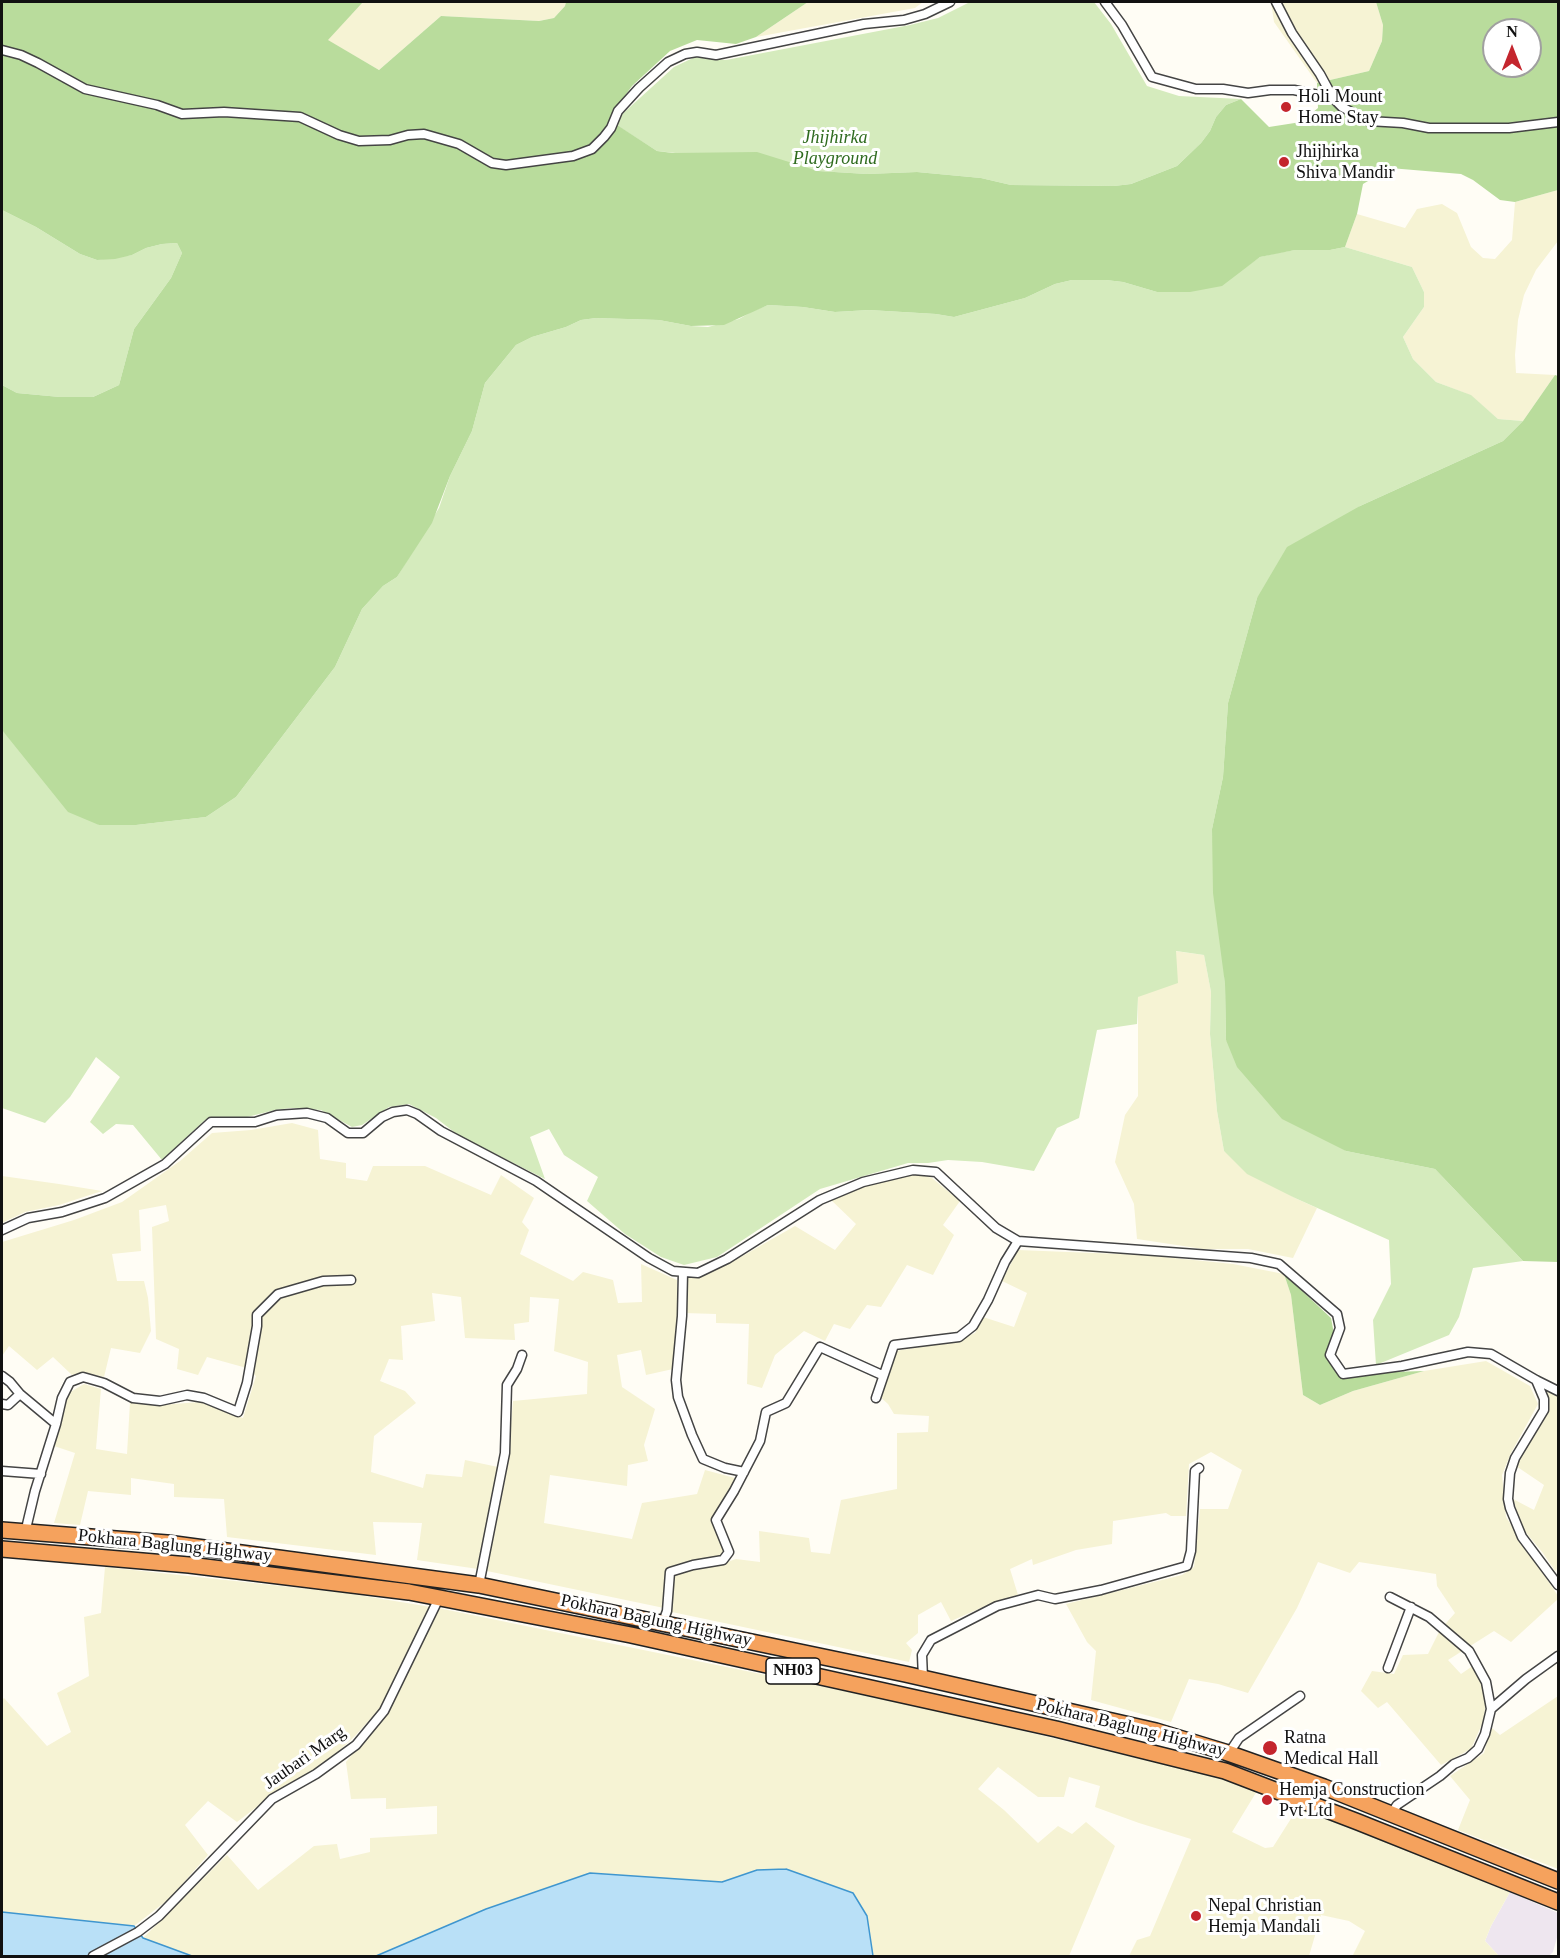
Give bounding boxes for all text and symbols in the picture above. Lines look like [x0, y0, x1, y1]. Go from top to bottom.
north arrow [1482, 18, 1542, 78]
text: N [1506, 23, 1518, 40]
place label: Holi Mount Home Stay [1298, 86, 1383, 128]
marker: Holi Mount Home Stay [1279, 100, 1293, 114]
park label: Jhijhirka Playground [793, 127, 877, 170]
place label: Jhijhirka Shiva Mandir [1296, 141, 1394, 184]
marker: Jhijhirka Shiva Mandir [1277, 155, 1291, 169]
street label: Pokhara Baglung Highway [77, 1525, 273, 1567]
street label: Pokhara Baglung Highway [558, 1590, 754, 1652]
road number: NH03 [766, 1658, 820, 1684]
street label: Pokhara Baglung Highway [1034, 1694, 1228, 1762]
street label: Jaubari Marg [260, 1722, 350, 1794]
place label: Ratna Medical Hall [1284, 1727, 1378, 1770]
marker: Ratna Medical Hall [1261, 1739, 1279, 1757]
place label: Hemja Construction Pvt Ltd [1279, 1779, 1424, 1822]
marker: Hemja Construction Pvt Ltd [1260, 1793, 1274, 1807]
place label: Nepal Christian Hemja Mandali [1208, 1895, 1321, 1938]
marker: Nepal Christian Hemja Mandali [1189, 1909, 1203, 1923]

